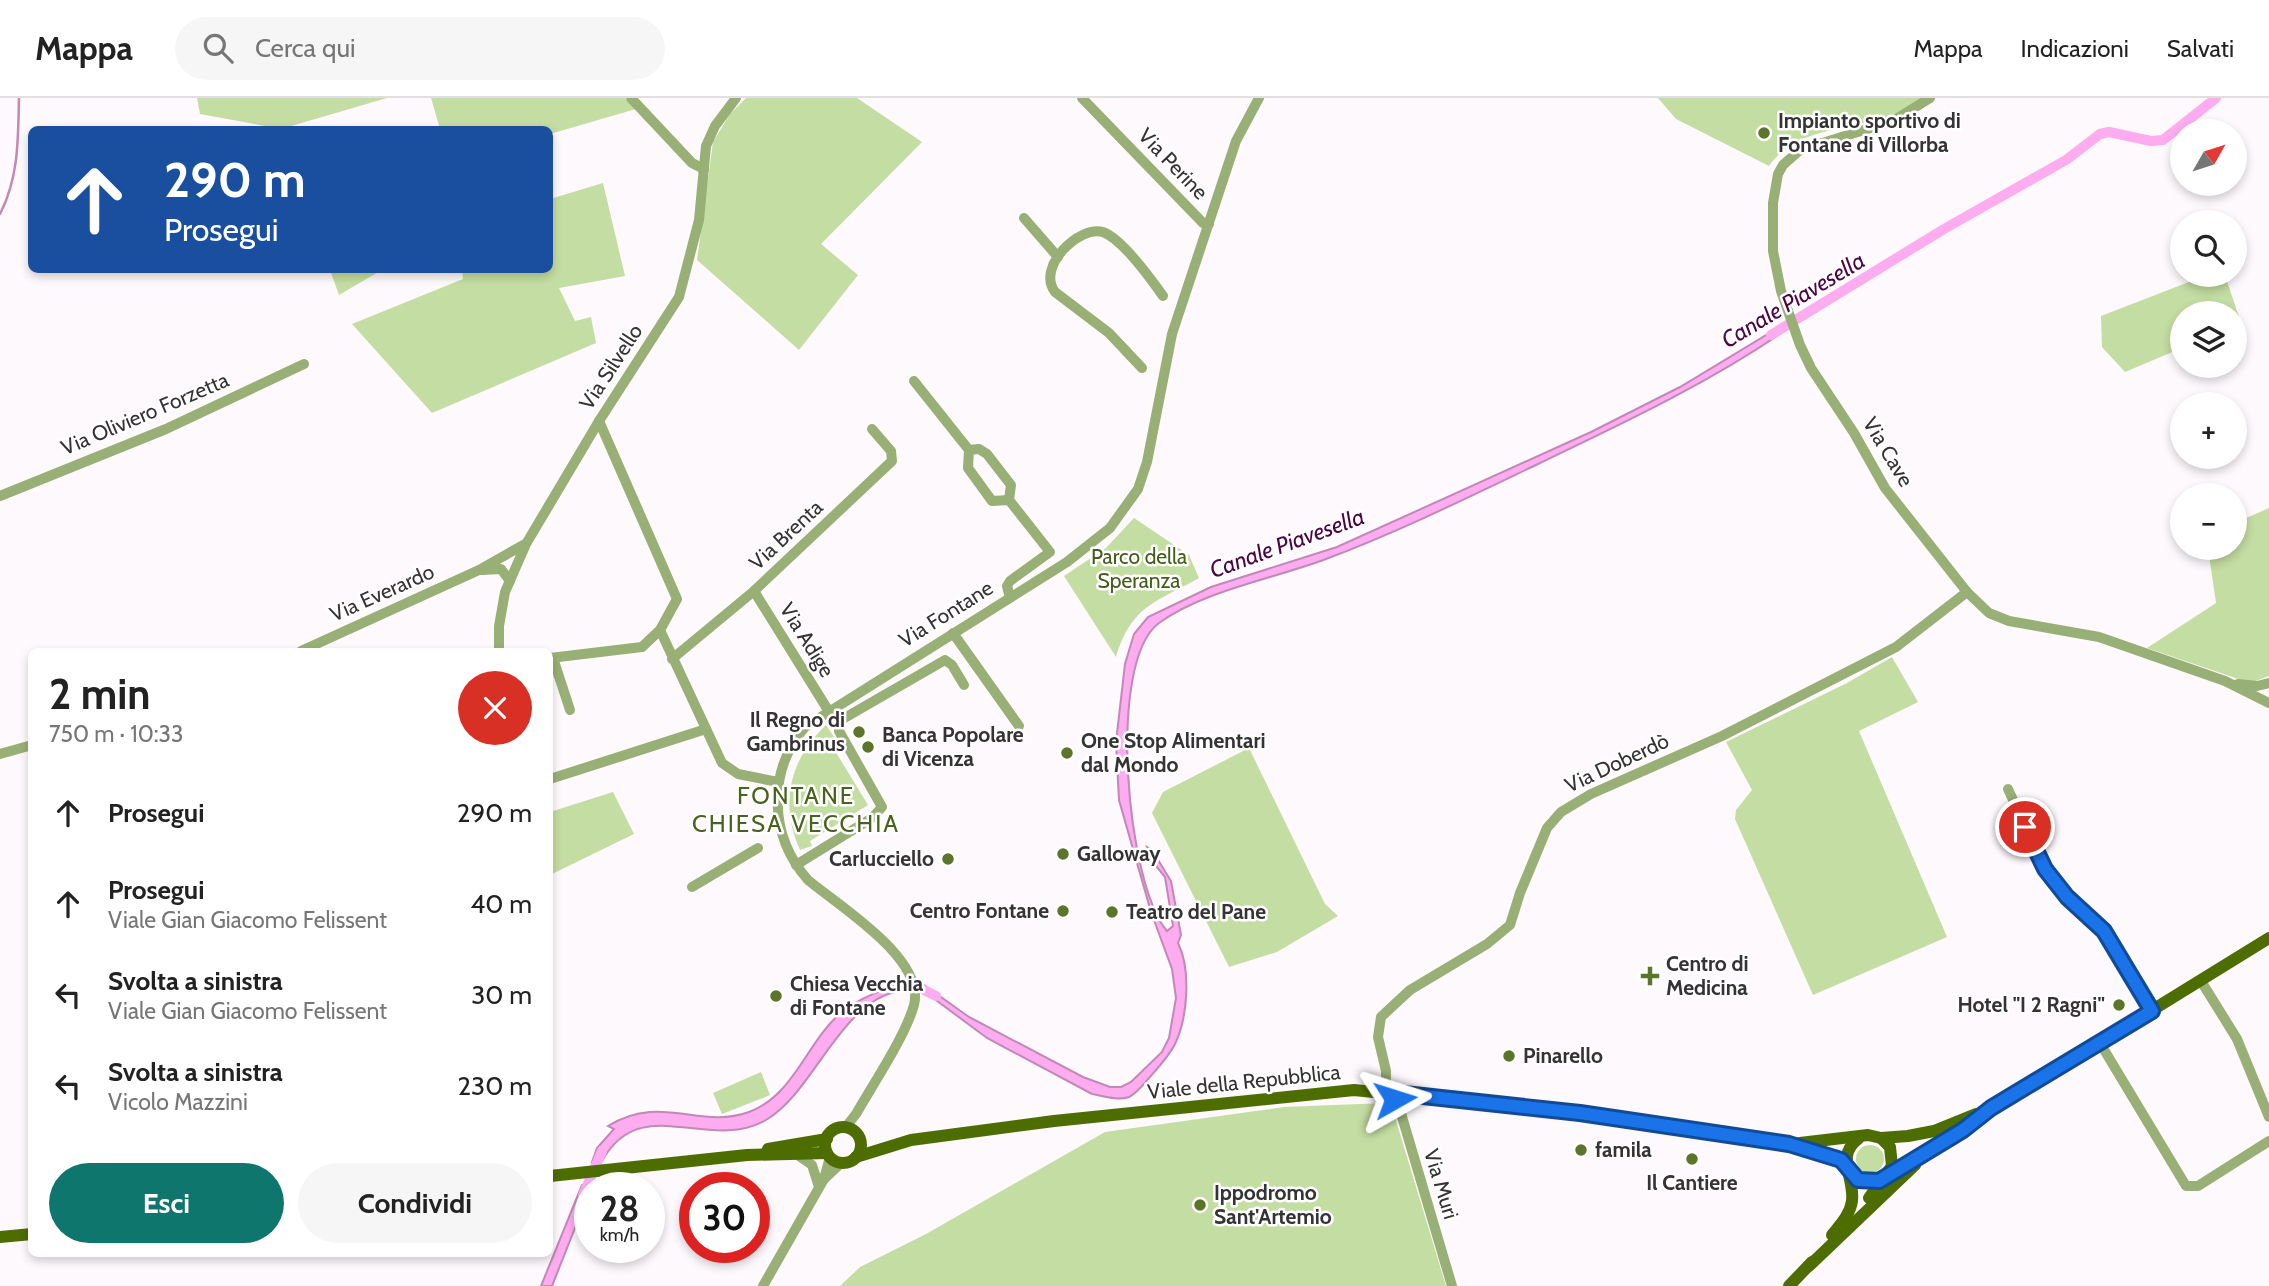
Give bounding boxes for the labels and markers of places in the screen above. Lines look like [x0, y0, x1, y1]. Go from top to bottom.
place label: Impianto sportivo di Fontane di Villorba [1778, 108, 1961, 157]
marker: Impianto sportivo di Fontane di Villorba [1756, 125, 1772, 141]
place label: Il Regno di Gambrinus [746, 707, 845, 756]
place label: Banca Popolare di Vicenza [882, 722, 1024, 771]
marker: Il Regno di Gambrinus [851, 724, 867, 740]
place label: One Stop Alimentari dal Mondo [1081, 728, 1265, 777]
marker: Banca Popolare di Vicenza [860, 739, 876, 755]
marker: One Stop Alimentari dal Mondo [1059, 745, 1075, 761]
pin [1995, 797, 2055, 857]
place label: Galloway [1077, 841, 1161, 866]
place label: Carlucciello [829, 846, 934, 871]
marker: Galloway [1055, 846, 1071, 862]
marker: Carlucciello [940, 851, 956, 867]
place label: Centro Fontane [910, 898, 1049, 923]
place label: Teatro del Pane [1126, 899, 1266, 924]
marker: Centro Fontane [1055, 903, 1071, 919]
marker: Teatro del Pane [1104, 904, 1120, 920]
place label: Centro di Medicina [1666, 951, 1749, 1000]
marker: Centro di Medicina [1640, 966, 1660, 986]
place label: Chiesa Vecchia di Fontane [790, 971, 924, 1020]
marker: Chiesa Vecchia di Fontane [768, 988, 784, 1004]
place label: Hotel "I 2 Ragni" [1957, 992, 2105, 1017]
marker: Hotel "I 2 Ragni" [2111, 997, 2127, 1013]
place label: Pinarello [1523, 1043, 1603, 1068]
marker: Pinarello [1501, 1048, 1517, 1064]
place label: famila [1595, 1137, 1652, 1162]
marker: famila [1573, 1142, 1589, 1158]
marker: Il Cantiere [1684, 1151, 1700, 1167]
place label: Il Cantiere [1646, 1170, 1738, 1195]
place label: Ippodromo Sant'Artemio [1214, 1180, 1332, 1229]
marker: Ippodromo Sant'Artemio [1192, 1197, 1208, 1213]

